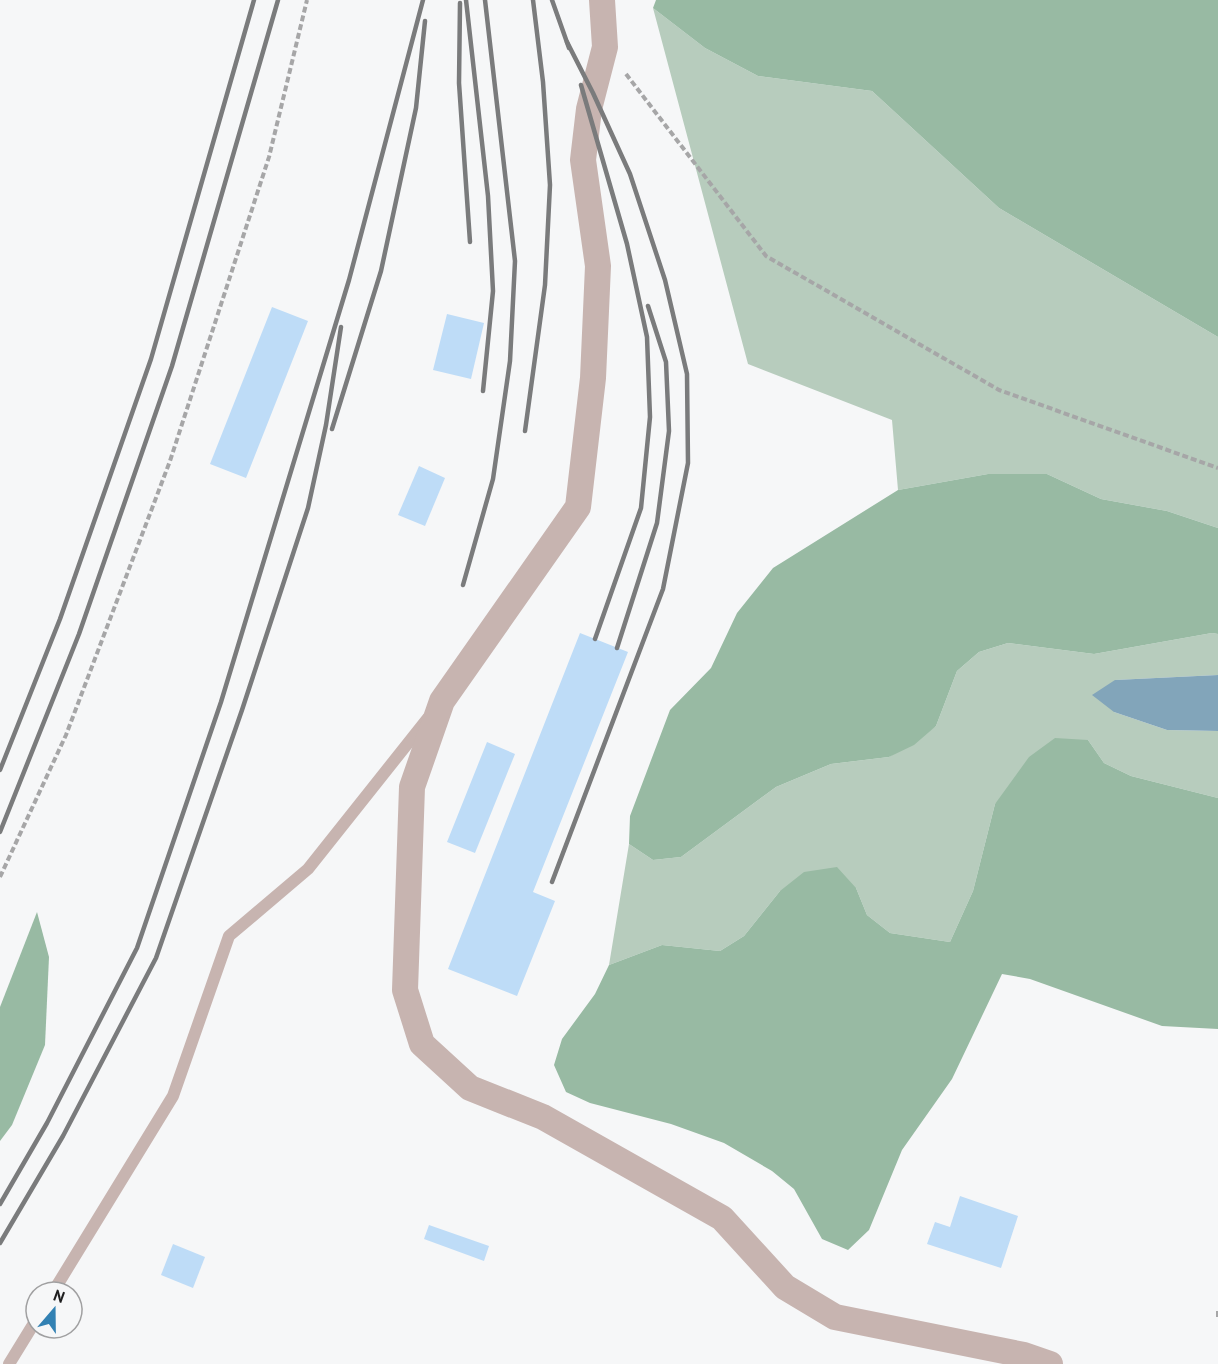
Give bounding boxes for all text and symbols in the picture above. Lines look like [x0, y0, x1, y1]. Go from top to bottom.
north arrow [24, 1280, 84, 1340]
text: N [51, 1285, 67, 1307]

